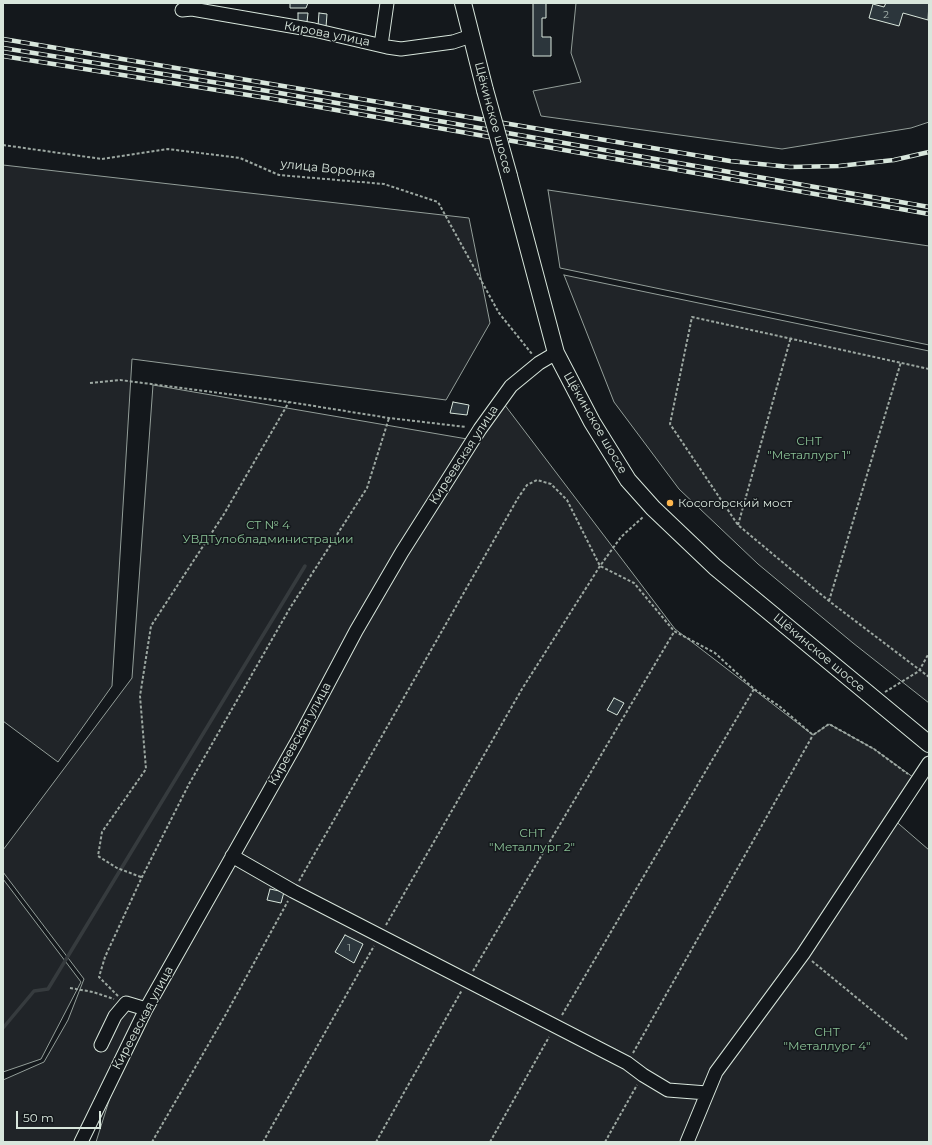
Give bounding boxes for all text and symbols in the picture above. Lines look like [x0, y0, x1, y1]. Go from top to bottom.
house number: 2 [883, 9, 889, 21]
street label: Кирова улица [283, 19, 371, 49]
street label: Щёкинское шоссе [471, 61, 515, 175]
street label: улица Воронка [280, 157, 376, 181]
street label: Щёкинское шоссе [560, 370, 630, 476]
street label: Киреевская улица [427, 403, 501, 507]
park label: СНТ "Металлург 1" [767, 434, 851, 462]
place label: Косогорский мост [678, 496, 792, 510]
marker: Косогорский мост [665, 498, 675, 508]
park label: СТ № 4 УВДТулобладминистрации [183, 518, 353, 546]
street label: Щёкинское шоссе [770, 610, 868, 696]
street label: Киреевская улица [266, 680, 334, 788]
park label: СНТ "Металлург 2" [489, 826, 575, 854]
house number: 1 [347, 942, 351, 954]
street label: Киреевская улица [110, 964, 176, 1072]
park label: СНТ "Металлург 4" [784, 1025, 870, 1053]
scale bar [18, 1103, 103, 1129]
text: 50 m [23, 1110, 54, 1125]

